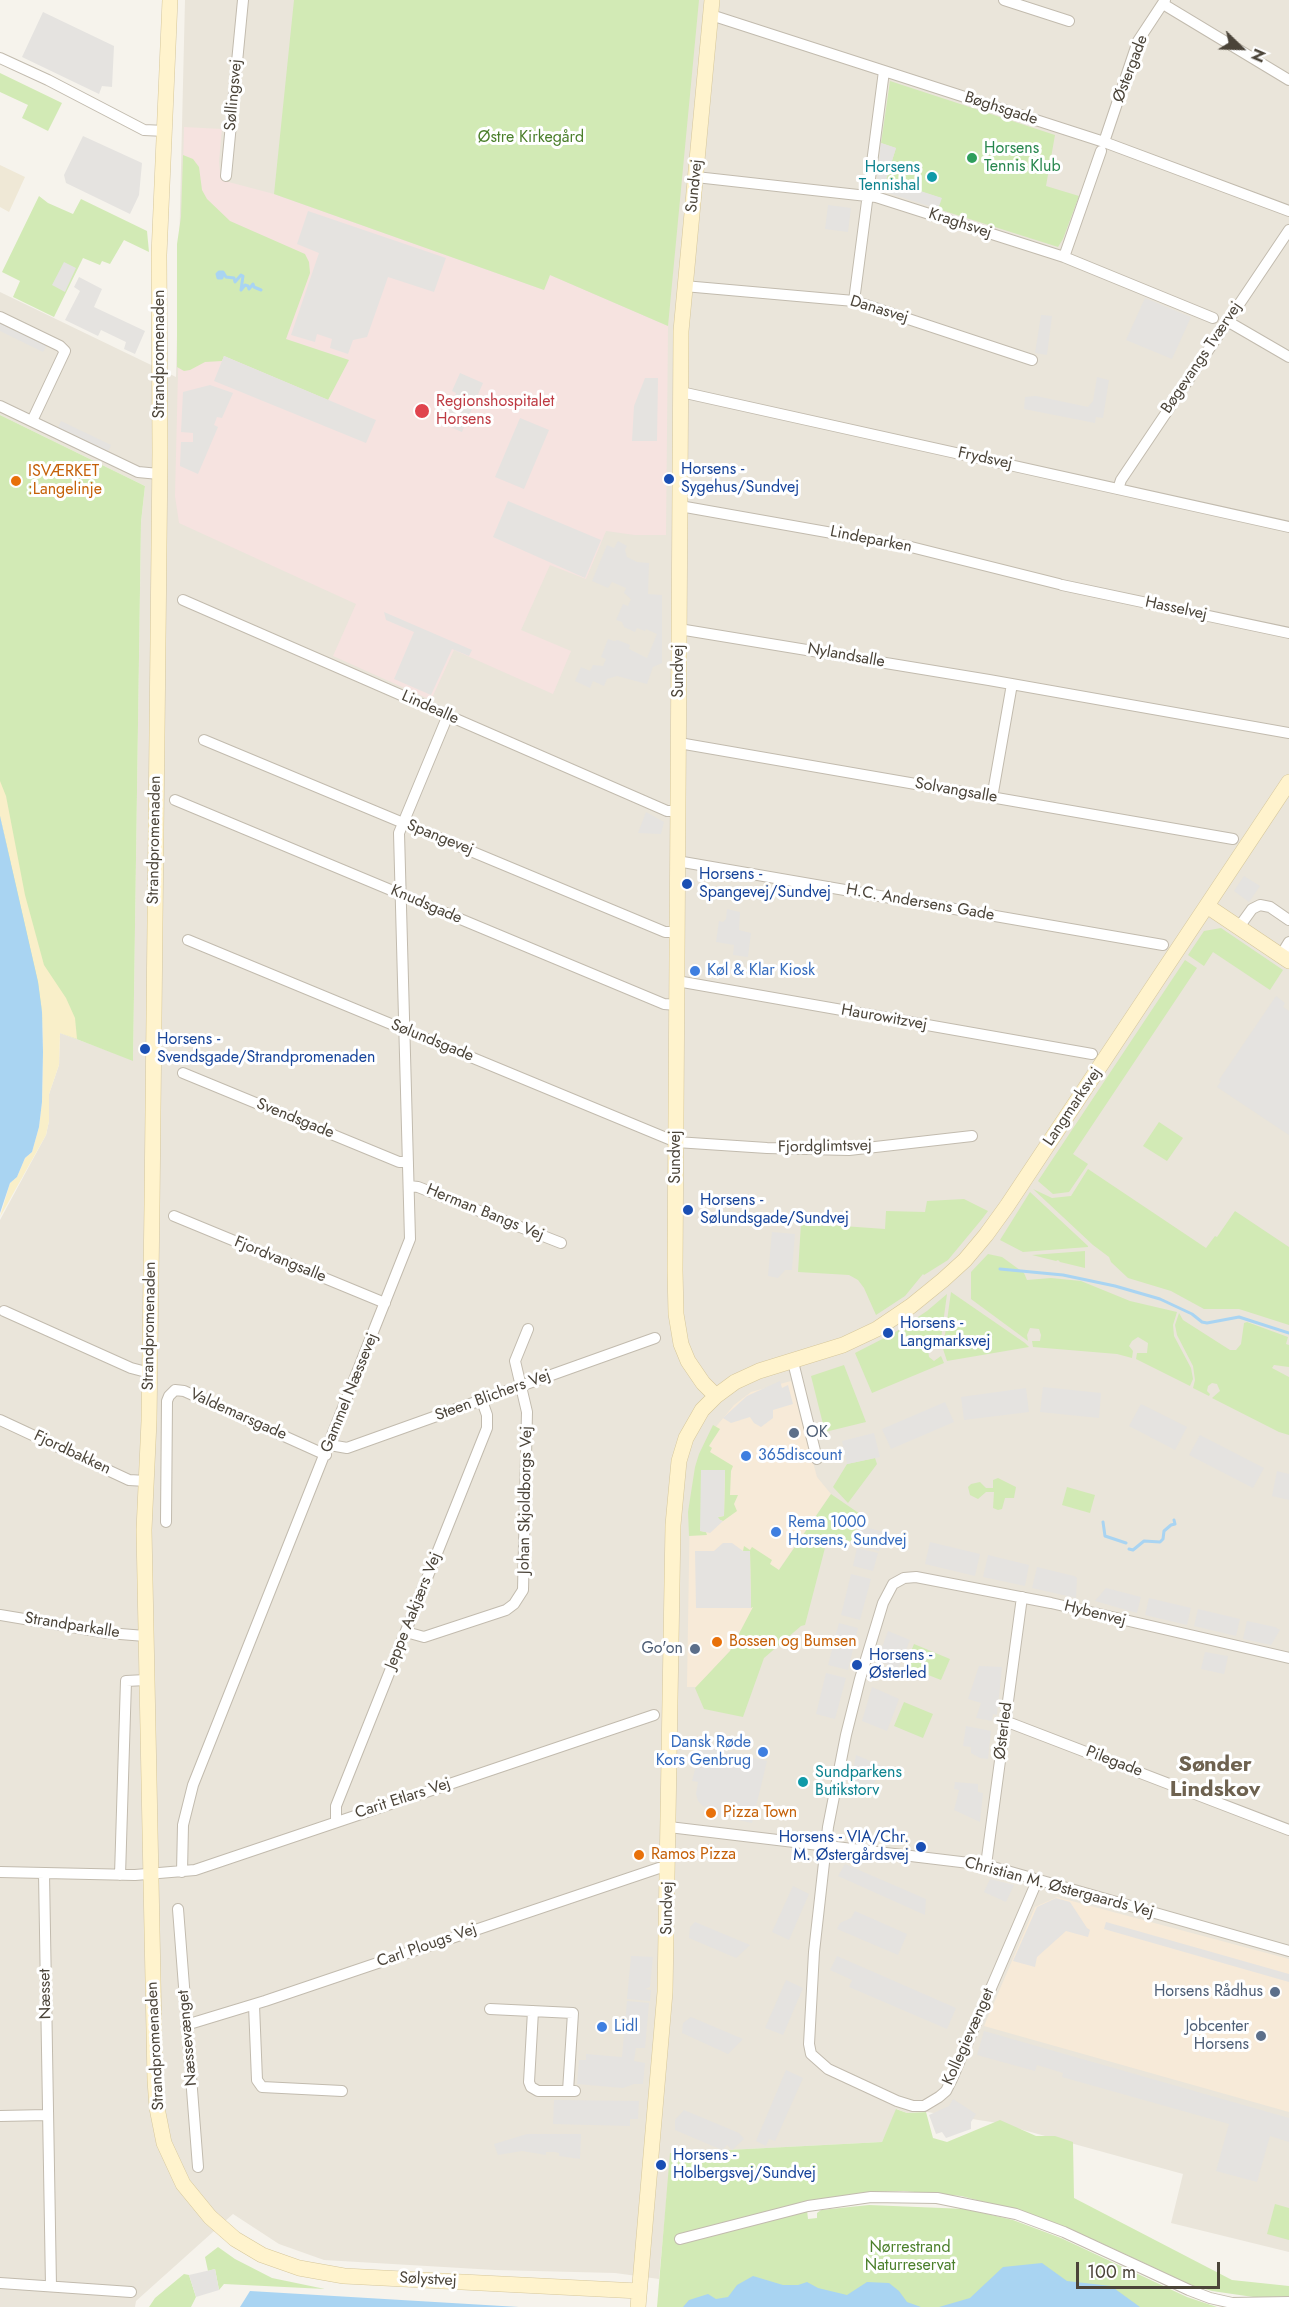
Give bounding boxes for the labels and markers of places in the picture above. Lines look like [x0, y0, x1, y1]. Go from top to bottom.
place label: Horsens Tennis Klub [984, 139, 1061, 177]
marker: Horsens Tennis Klub [965, 151, 979, 165]
place label: Horsens Tennishal [859, 158, 920, 196]
marker: Horsens Tennishal [925, 170, 939, 184]
place label: Regionshospitalet Horsens [436, 392, 554, 430]
marker: Regionshospitalet Horsens [413, 402, 431, 420]
place label: Horsens - Sygehus/Sundvej [681, 460, 799, 498]
place label: ISVÆRKET :Langelinje [28, 462, 102, 500]
marker: Horsens - Sygehus/Sundvej [662, 472, 676, 486]
marker: ISVÆRKET :Langelinje [9, 474, 23, 488]
place label: Horsens - Spangevej/Sundvej [699, 865, 831, 903]
marker: Horsens - Spangevej/Sundvej [680, 877, 694, 891]
place label: Køl & Klar Kiosk [707, 961, 815, 981]
marker: Køl & Klar Kiosk [688, 964, 702, 978]
place label: Horsens - Svendsgade/Strandpromenaden [157, 1030, 375, 1068]
marker: Horsens - Svendsgade/Strandpromenaden [138, 1042, 152, 1056]
place label: Horsens - Sølundsgade/Sundvej [700, 1191, 849, 1229]
marker: Horsens - Sølundsgade/Sundvej [681, 1203, 695, 1217]
place label: Horsens - Langmarksvej [900, 1314, 991, 1352]
marker: Horsens - Langmarksvej [881, 1326, 895, 1340]
place label: OK [806, 1423, 828, 1443]
marker: OK [787, 1426, 801, 1440]
place label: 365discount [758, 1446, 842, 1466]
marker: 365discount [739, 1449, 753, 1463]
place label: Rema 1000 Horsens, Sundvej [788, 1513, 907, 1551]
marker: Rema 1000 Horsens, Sundvej [769, 1525, 783, 1539]
place label: Bossen og Bumsen [729, 1632, 857, 1652]
marker: Bossen og Bumsen [710, 1635, 724, 1649]
place label: Go'on [641, 1639, 683, 1659]
marker: Go'on [688, 1642, 702, 1656]
place label: Horsens - Østerled [869, 1646, 932, 1684]
marker: Horsens - Østerled [850, 1658, 864, 1672]
place label: Dansk Røde Kors Genbrug [656, 1733, 751, 1771]
marker: Dansk Røde Kors Genbrug [756, 1745, 770, 1759]
place label: Sundparkens Butikstorv [815, 1763, 902, 1801]
marker: Sundparkens Butikstorv [796, 1775, 810, 1789]
place label: Pizza Town [723, 1803, 797, 1823]
marker: Pizza Town [704, 1806, 718, 1820]
place label: Horsens - VIA/Chr. M. Østergårdsvej [779, 1828, 909, 1866]
marker: Horsens - VIA/Chr. M. Østergårdsvej [914, 1840, 928, 1854]
place label: Ramos Pizza [651, 1845, 736, 1865]
marker: Ramos Pizza [632, 1848, 646, 1862]
place label: Horsens Rådhus [1154, 1982, 1263, 2002]
marker: Horsens Rådhus [1268, 1985, 1282, 1999]
place label: Lidl [614, 2017, 638, 2037]
place label: Jobcenter Horsens [1185, 2017, 1249, 2055]
marker: Lidl [595, 2020, 609, 2034]
marker: Jobcenter Horsens [1254, 2029, 1268, 2043]
place label: Horsens - Holbergsvej/Sundvej [673, 2146, 816, 2184]
marker: Horsens - Holbergsvej/Sundvej [654, 2158, 668, 2172]

